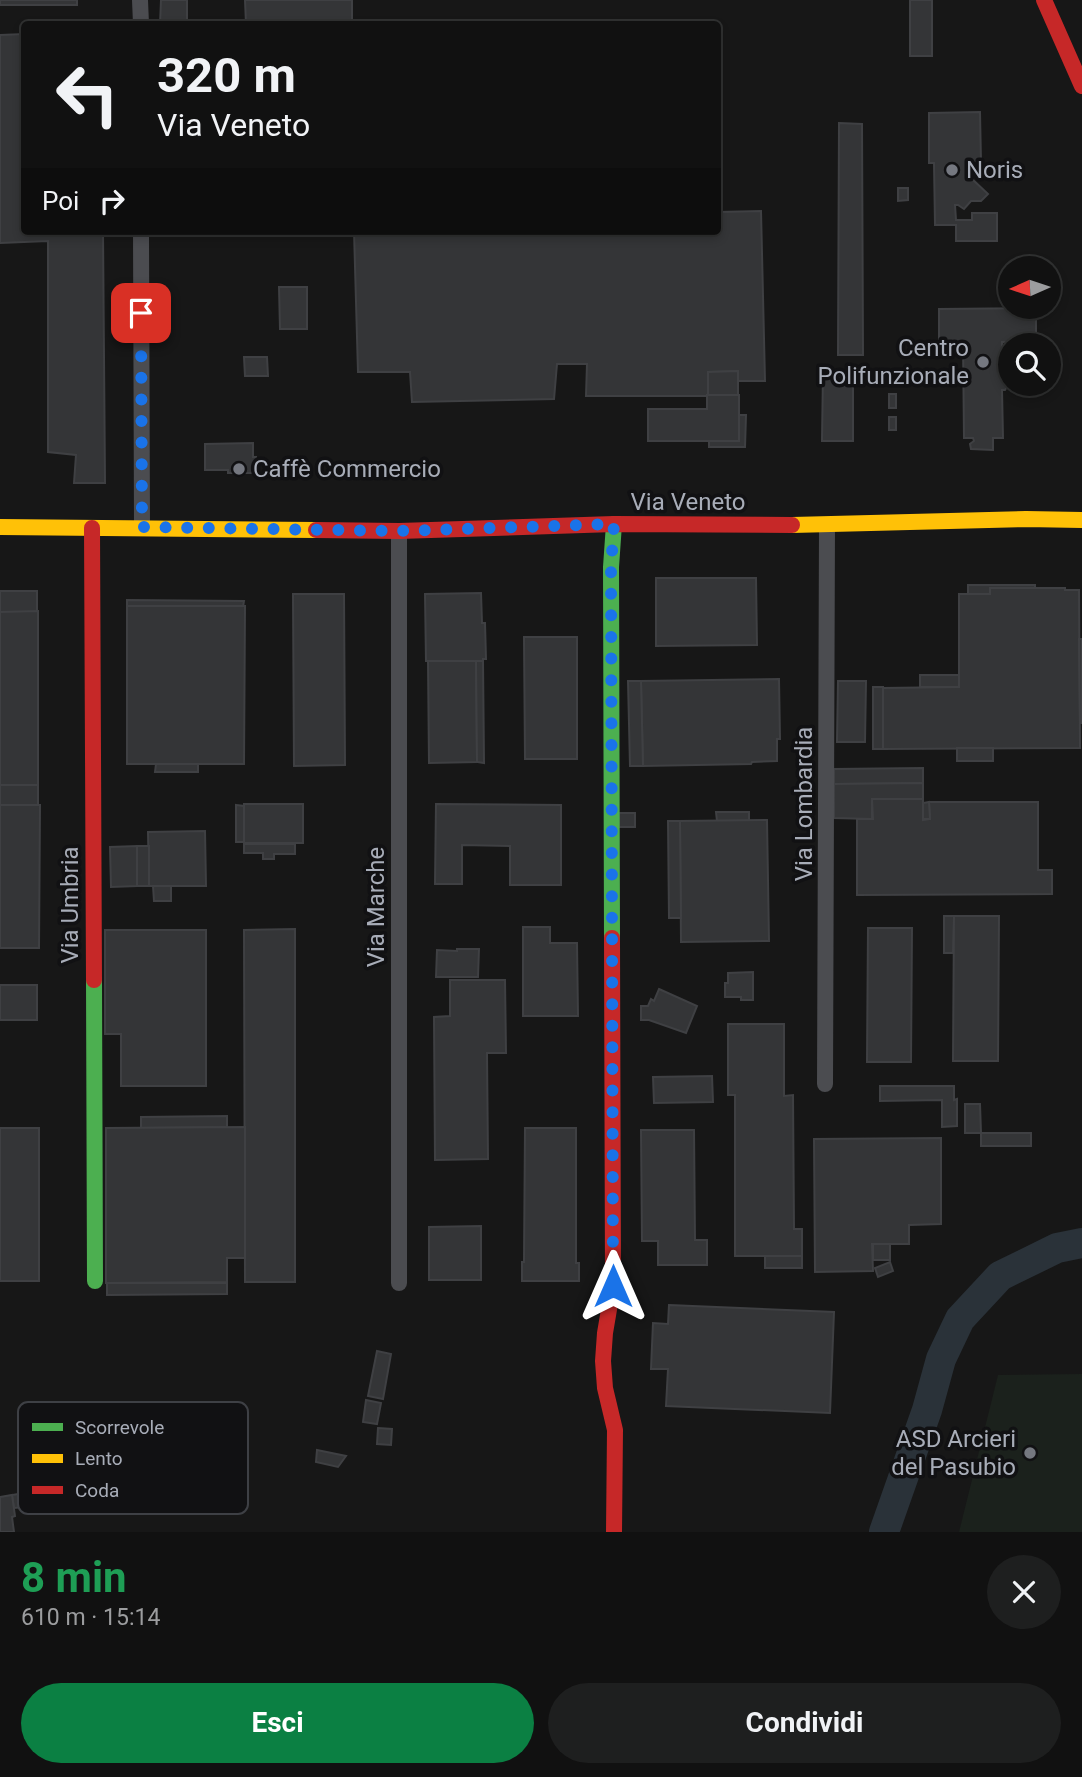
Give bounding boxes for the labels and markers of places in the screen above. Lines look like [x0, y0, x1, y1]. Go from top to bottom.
place label: Noris [966, 156, 1023, 184]
marker: Noris [944, 162, 960, 178]
pin [111, 283, 171, 343]
place label: Centro Polifunzionale [818, 334, 969, 390]
marker: Centro Polifunzionale [975, 354, 991, 370]
place label: Caffè Commercio [253, 455, 441, 483]
marker: Caffè Commercio [231, 461, 247, 477]
place label: ASD Arcieri del Pasubio [891, 1425, 1016, 1481]
marker: ASD Arcieri del Pasubio [1022, 1445, 1038, 1461]

